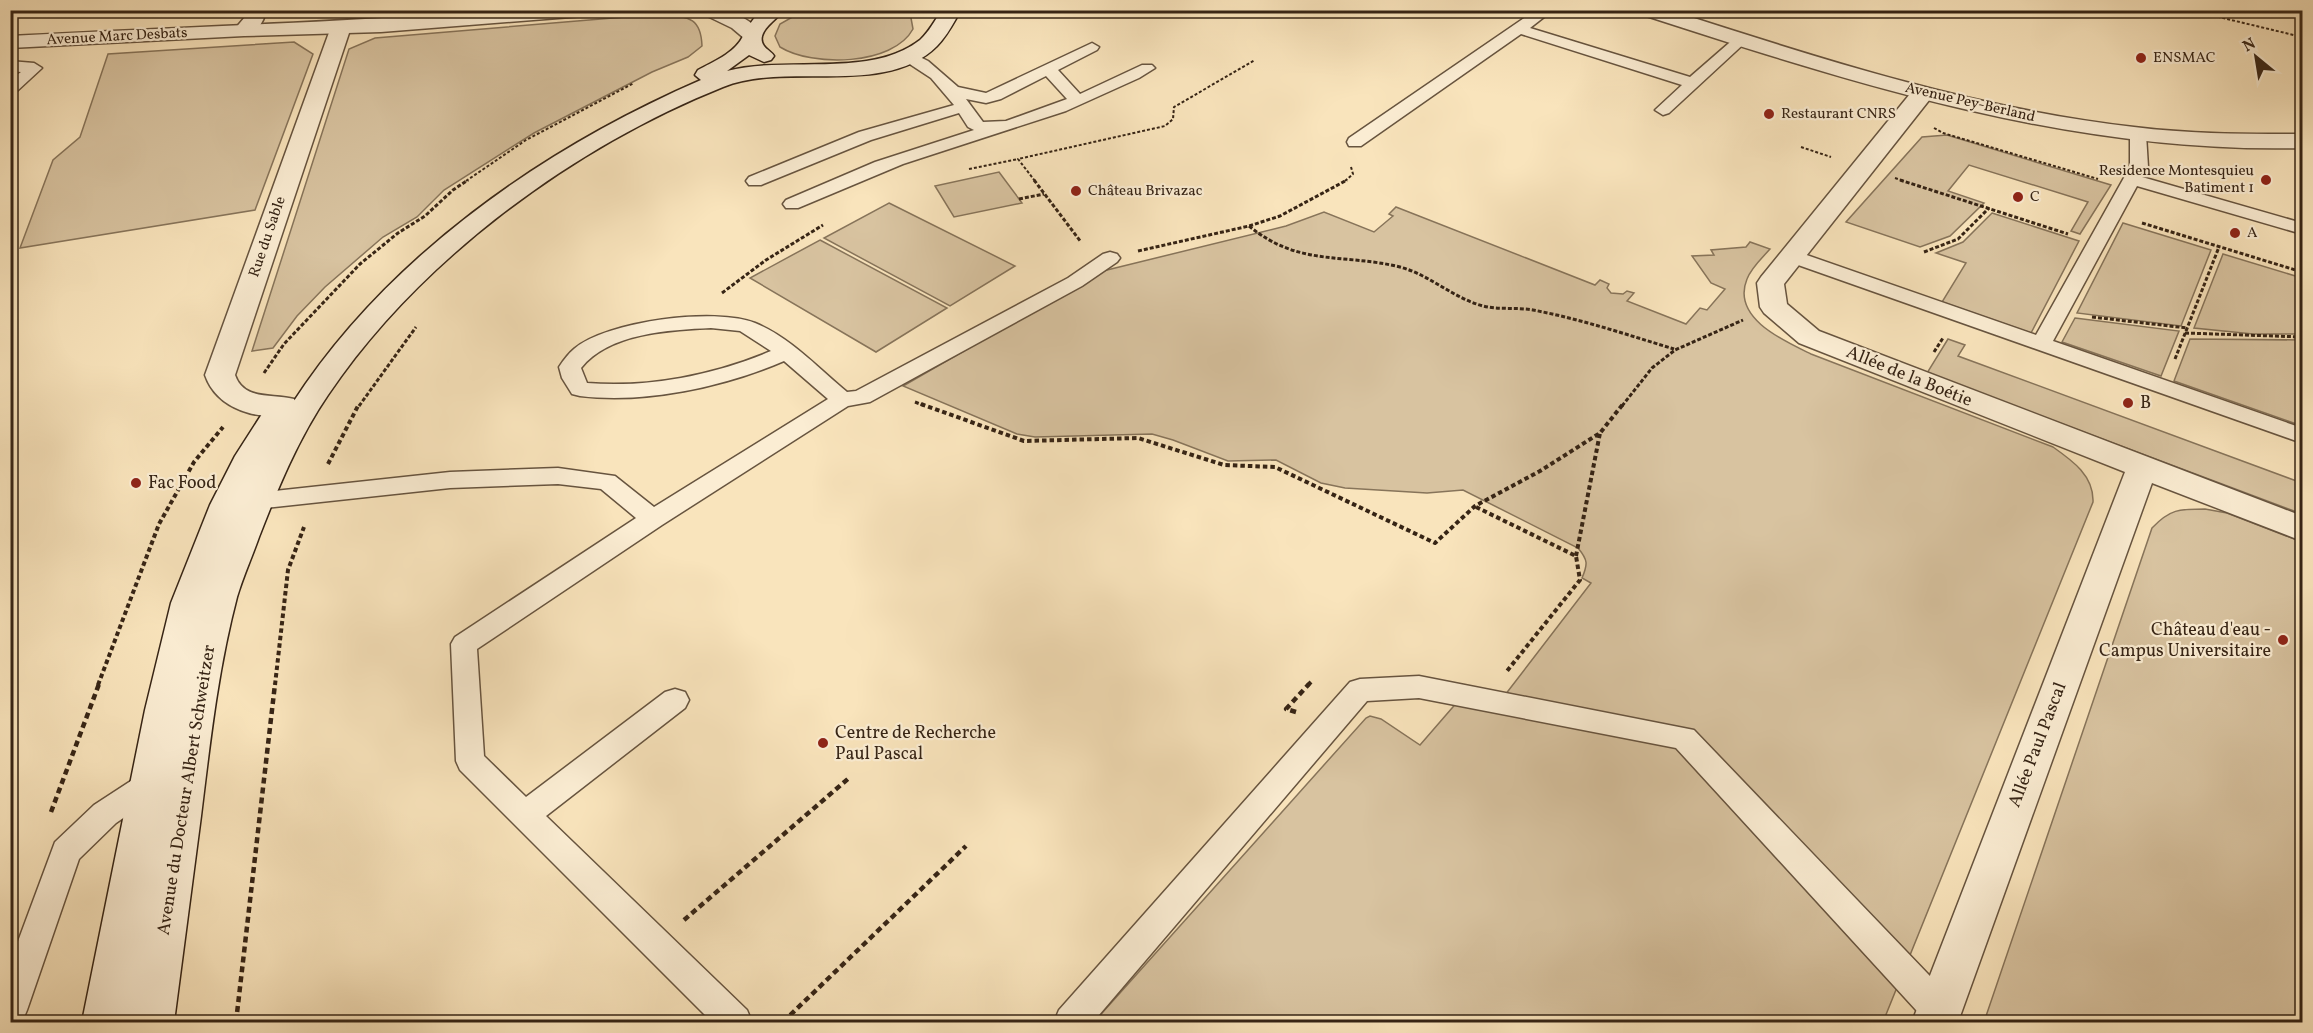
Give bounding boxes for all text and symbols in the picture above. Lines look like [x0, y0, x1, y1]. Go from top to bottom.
street label: Avenue Marc Desbats [46, 23, 188, 51]
north arrow [2226, 27, 2286, 87]
text: N [2239, 33, 2260, 58]
place label: ENSMAC [2153, 48, 2216, 69]
marker: ENSMAC [2134, 51, 2148, 65]
street label: Avenue Pey-Berland [1903, 78, 2037, 128]
place label: Restaurant CNRS [1781, 104, 1896, 125]
marker: Restaurant CNRS [1762, 107, 1776, 121]
place label: Residence Montesquieu Batiment 1 [2099, 161, 2254, 199]
marker: Residence Montesquieu Batiment 1 [2259, 173, 2273, 187]
place label: Château Brivazac [1088, 181, 1203, 202]
marker: Château Brivazac [1069, 184, 1083, 198]
place label: C [2030, 187, 2040, 208]
marker: C [2011, 190, 2025, 204]
street label: Rue du Sable [244, 194, 292, 280]
place label: A [2247, 223, 2258, 244]
marker: A [2228, 226, 2242, 240]
street label: Allée de la Boétie [1842, 340, 1976, 414]
place label: B [2140, 391, 2151, 416]
marker: B [2121, 396, 2135, 410]
place label: Fac Food [148, 471, 216, 496]
marker: Fac Food [129, 476, 143, 490]
place label: Château d'eau - Campus Universitaire [2099, 618, 2271, 664]
marker: Château d'eau - Campus Universitaire [2276, 633, 2290, 647]
street label: Avenue du Docteur Albert Schweitzer [152, 643, 222, 937]
street label: Allée Paul Pascal [2003, 679, 2073, 811]
place label: Centre de Recherche Paul Pascal [835, 721, 996, 767]
marker: Centre de Recherche Paul Pascal [816, 736, 830, 750]

